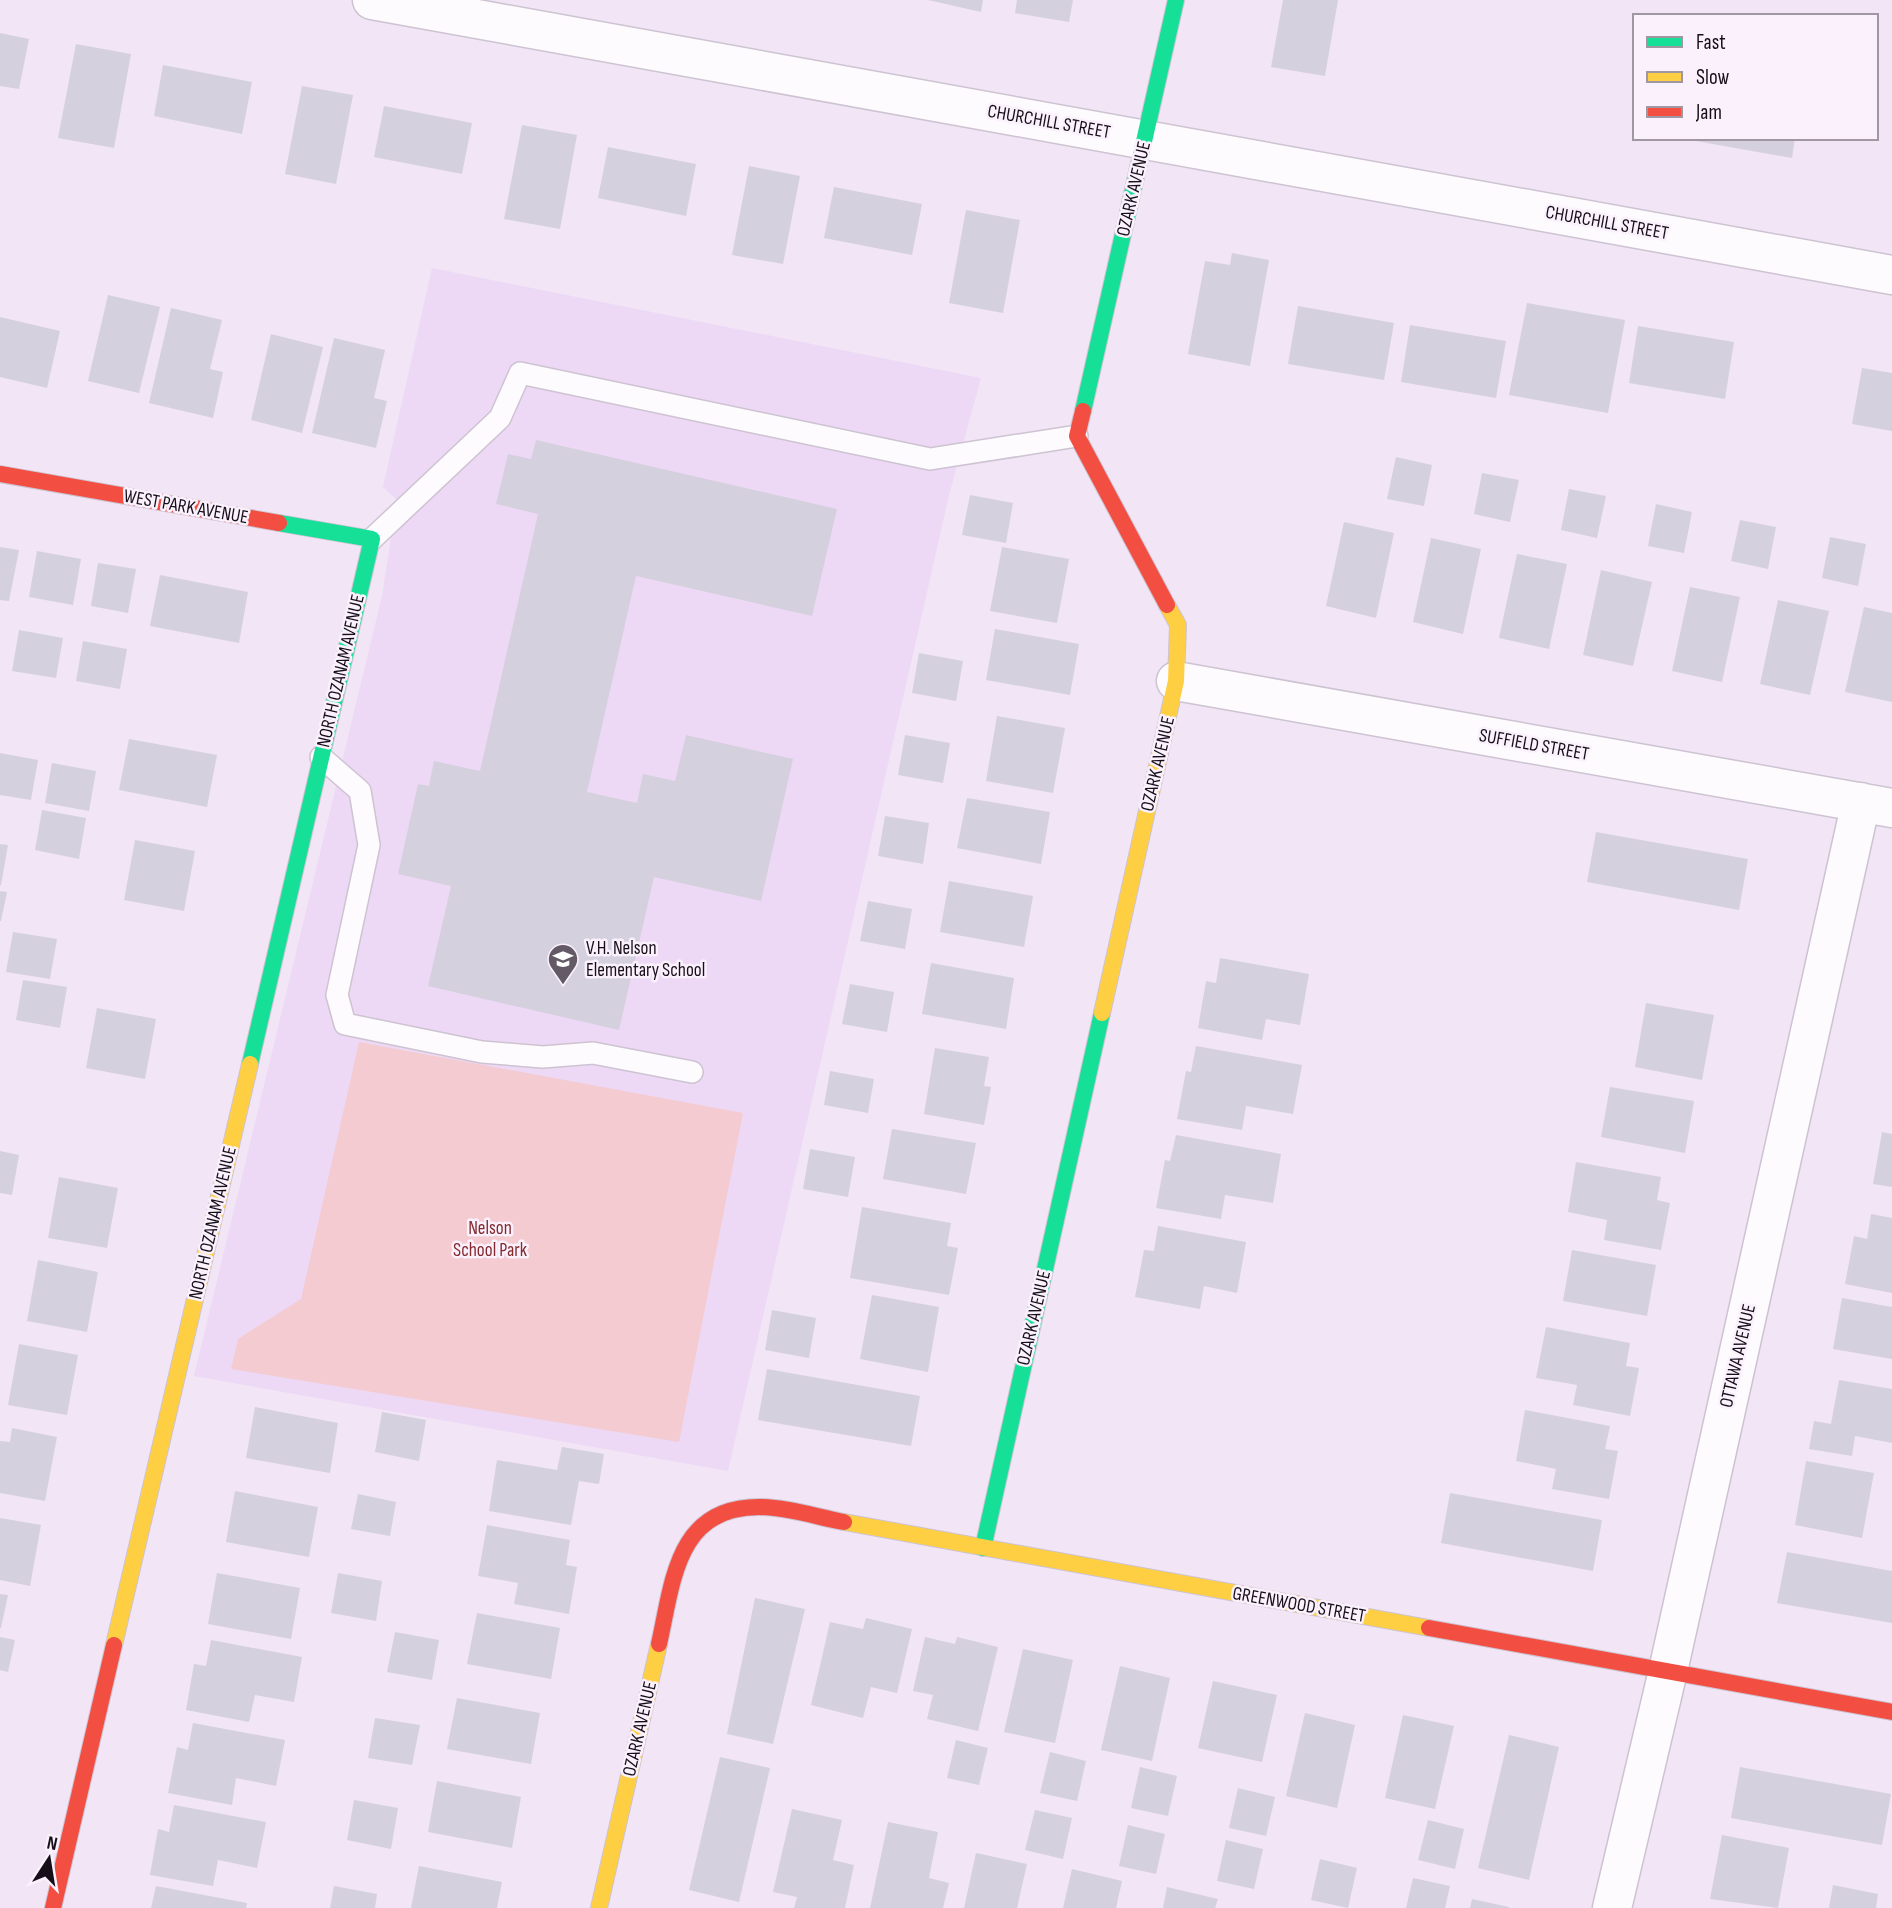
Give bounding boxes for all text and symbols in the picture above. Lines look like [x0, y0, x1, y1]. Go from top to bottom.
legend [1633, 14, 1878, 140]
text: Fast [1696, 30, 1726, 55]
text: Slow [1696, 65, 1730, 90]
street label: CHURCHILL STREET [986, 100, 1113, 144]
text: Jam [1695, 100, 1722, 125]
street label: OZARK AVENUE [1112, 139, 1156, 239]
street label: CHURCHILL STREET [1544, 201, 1671, 245]
street label: WEST PARK AVENUE [122, 485, 250, 529]
street label: NORTH OZANAM AVENUE [312, 592, 370, 750]
street label: OZARK AVENUE [1136, 714, 1180, 814]
street label: SUFFIELD STREET [1477, 724, 1591, 766]
place label: V.H. Nelson Elementary School [586, 937, 705, 982]
school or university icon: V.H. Nelson Elementary School [546, 942, 580, 986]
street label: NORTH OZANAM AVENUE [184, 1144, 242, 1302]
park label: Nelson School Park [453, 1217, 528, 1262]
street label: OZARK AVENUE [1012, 1268, 1056, 1368]
street label: OTTAWA AVENUE [1715, 1302, 1761, 1410]
street label: GREENWOOD STREET [1231, 1582, 1368, 1628]
street label: OZARK AVENUE [618, 1679, 662, 1779]
north arrow [14, 1824, 84, 1894]
text: N [45, 1832, 60, 1856]

